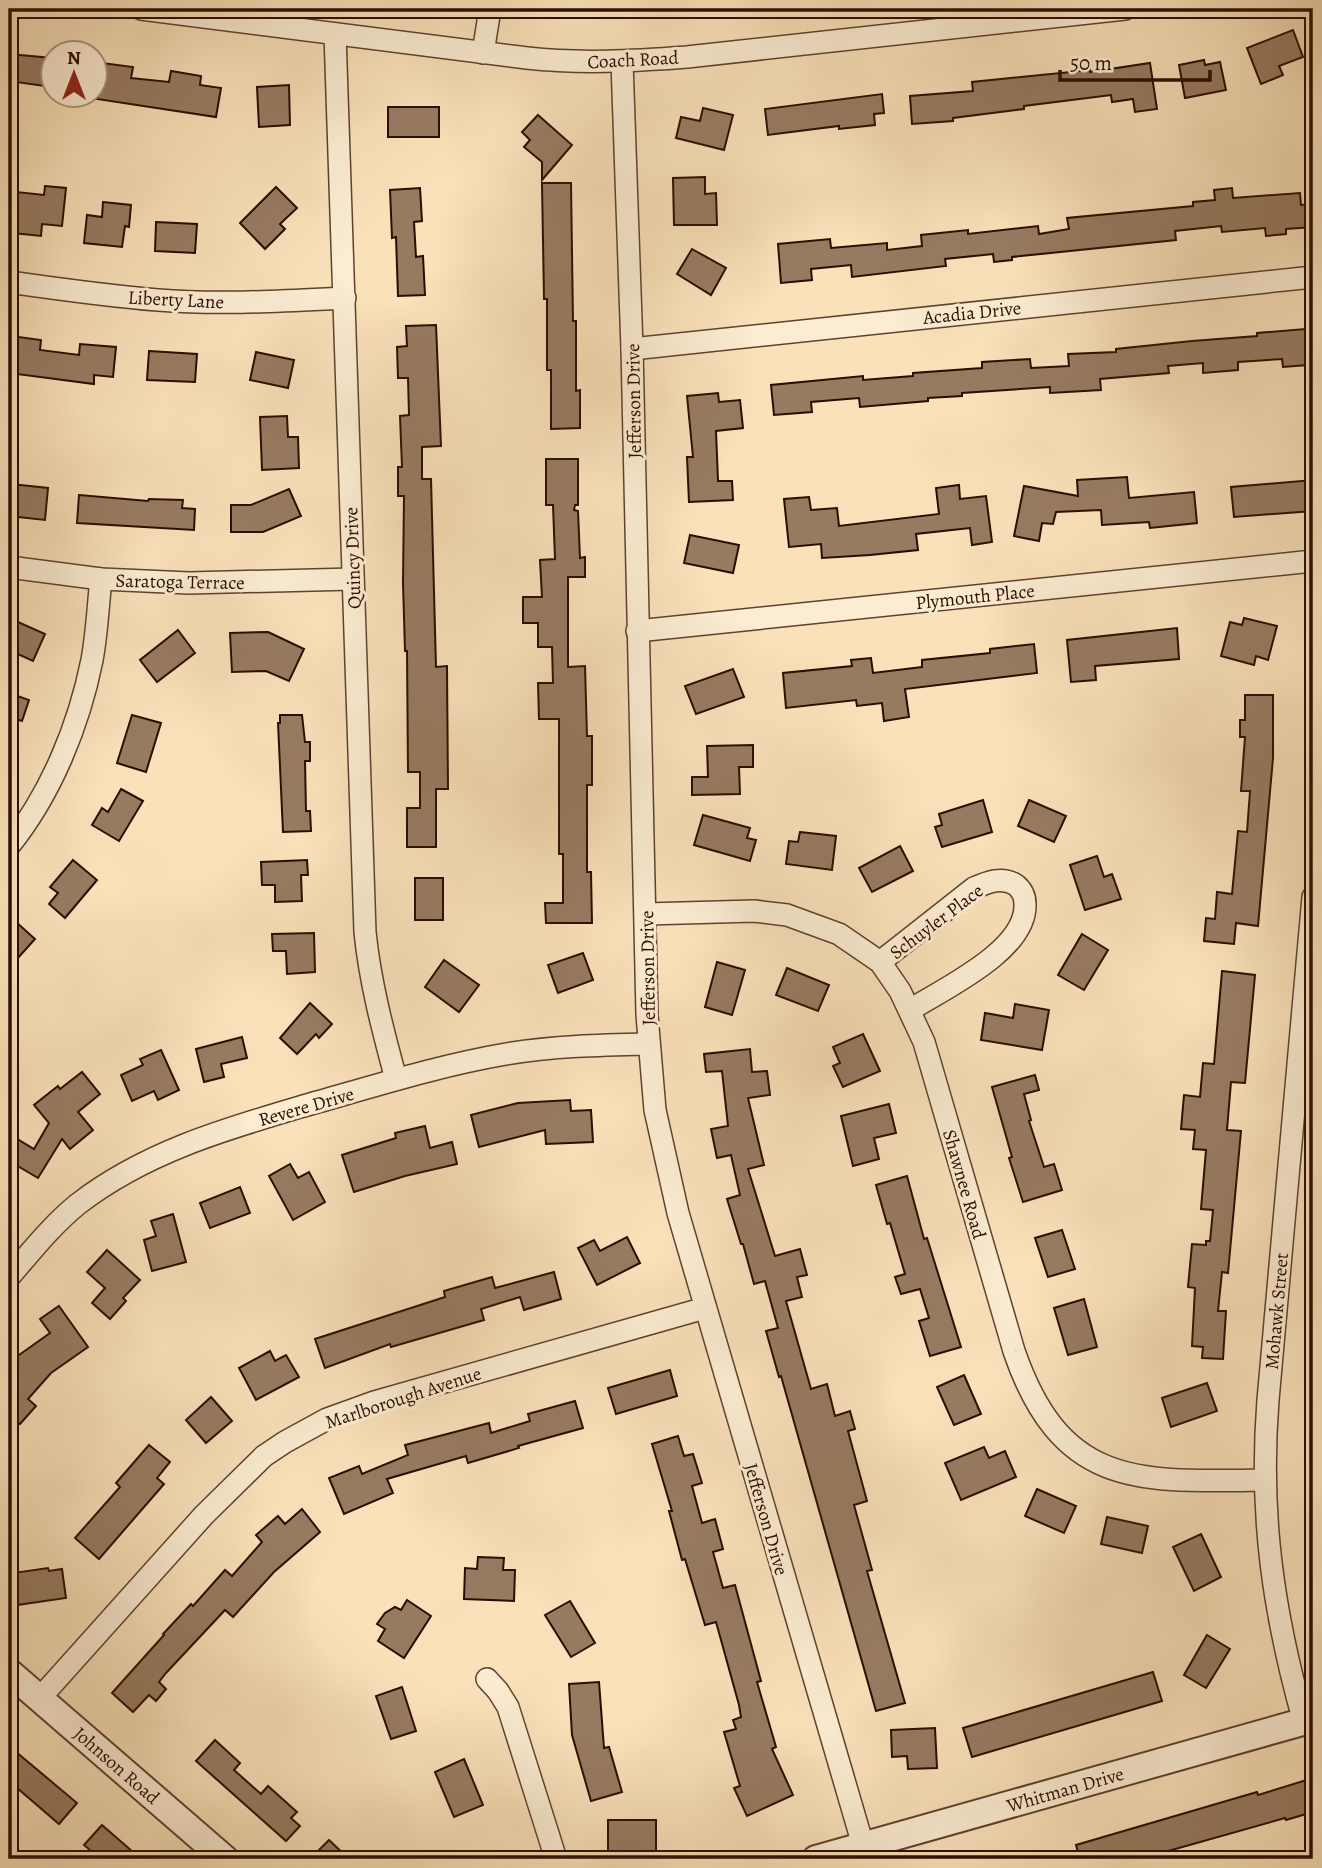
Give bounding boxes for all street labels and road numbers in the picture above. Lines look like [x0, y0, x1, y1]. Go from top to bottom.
street label: Coach Road [587, 45, 680, 75]
street label: Liberty Lane [127, 284, 225, 316]
street label: Acadia Drive [921, 295, 1022, 331]
street label: Jefferson Drive [620, 343, 648, 459]
street label: Quincy Drive [338, 506, 368, 610]
street label: Saratoga Terrace [115, 568, 245, 596]
street label: Plymouth Place [914, 578, 1036, 616]
street label: Schuyler Place [884, 878, 989, 966]
street label: Jefferson Drive [634, 910, 662, 1026]
street label: Revere Drive [255, 1081, 357, 1133]
street label: Shawnee Road [936, 1127, 992, 1243]
street label: Mohawk Street [1259, 1252, 1295, 1371]
street label: Marlborough Avenue [322, 1360, 485, 1435]
street label: Jefferson Drive [738, 1460, 794, 1578]
street label: Johnson Road [68, 1721, 166, 1811]
street label: Whitman Drive [1003, 1761, 1127, 1819]

